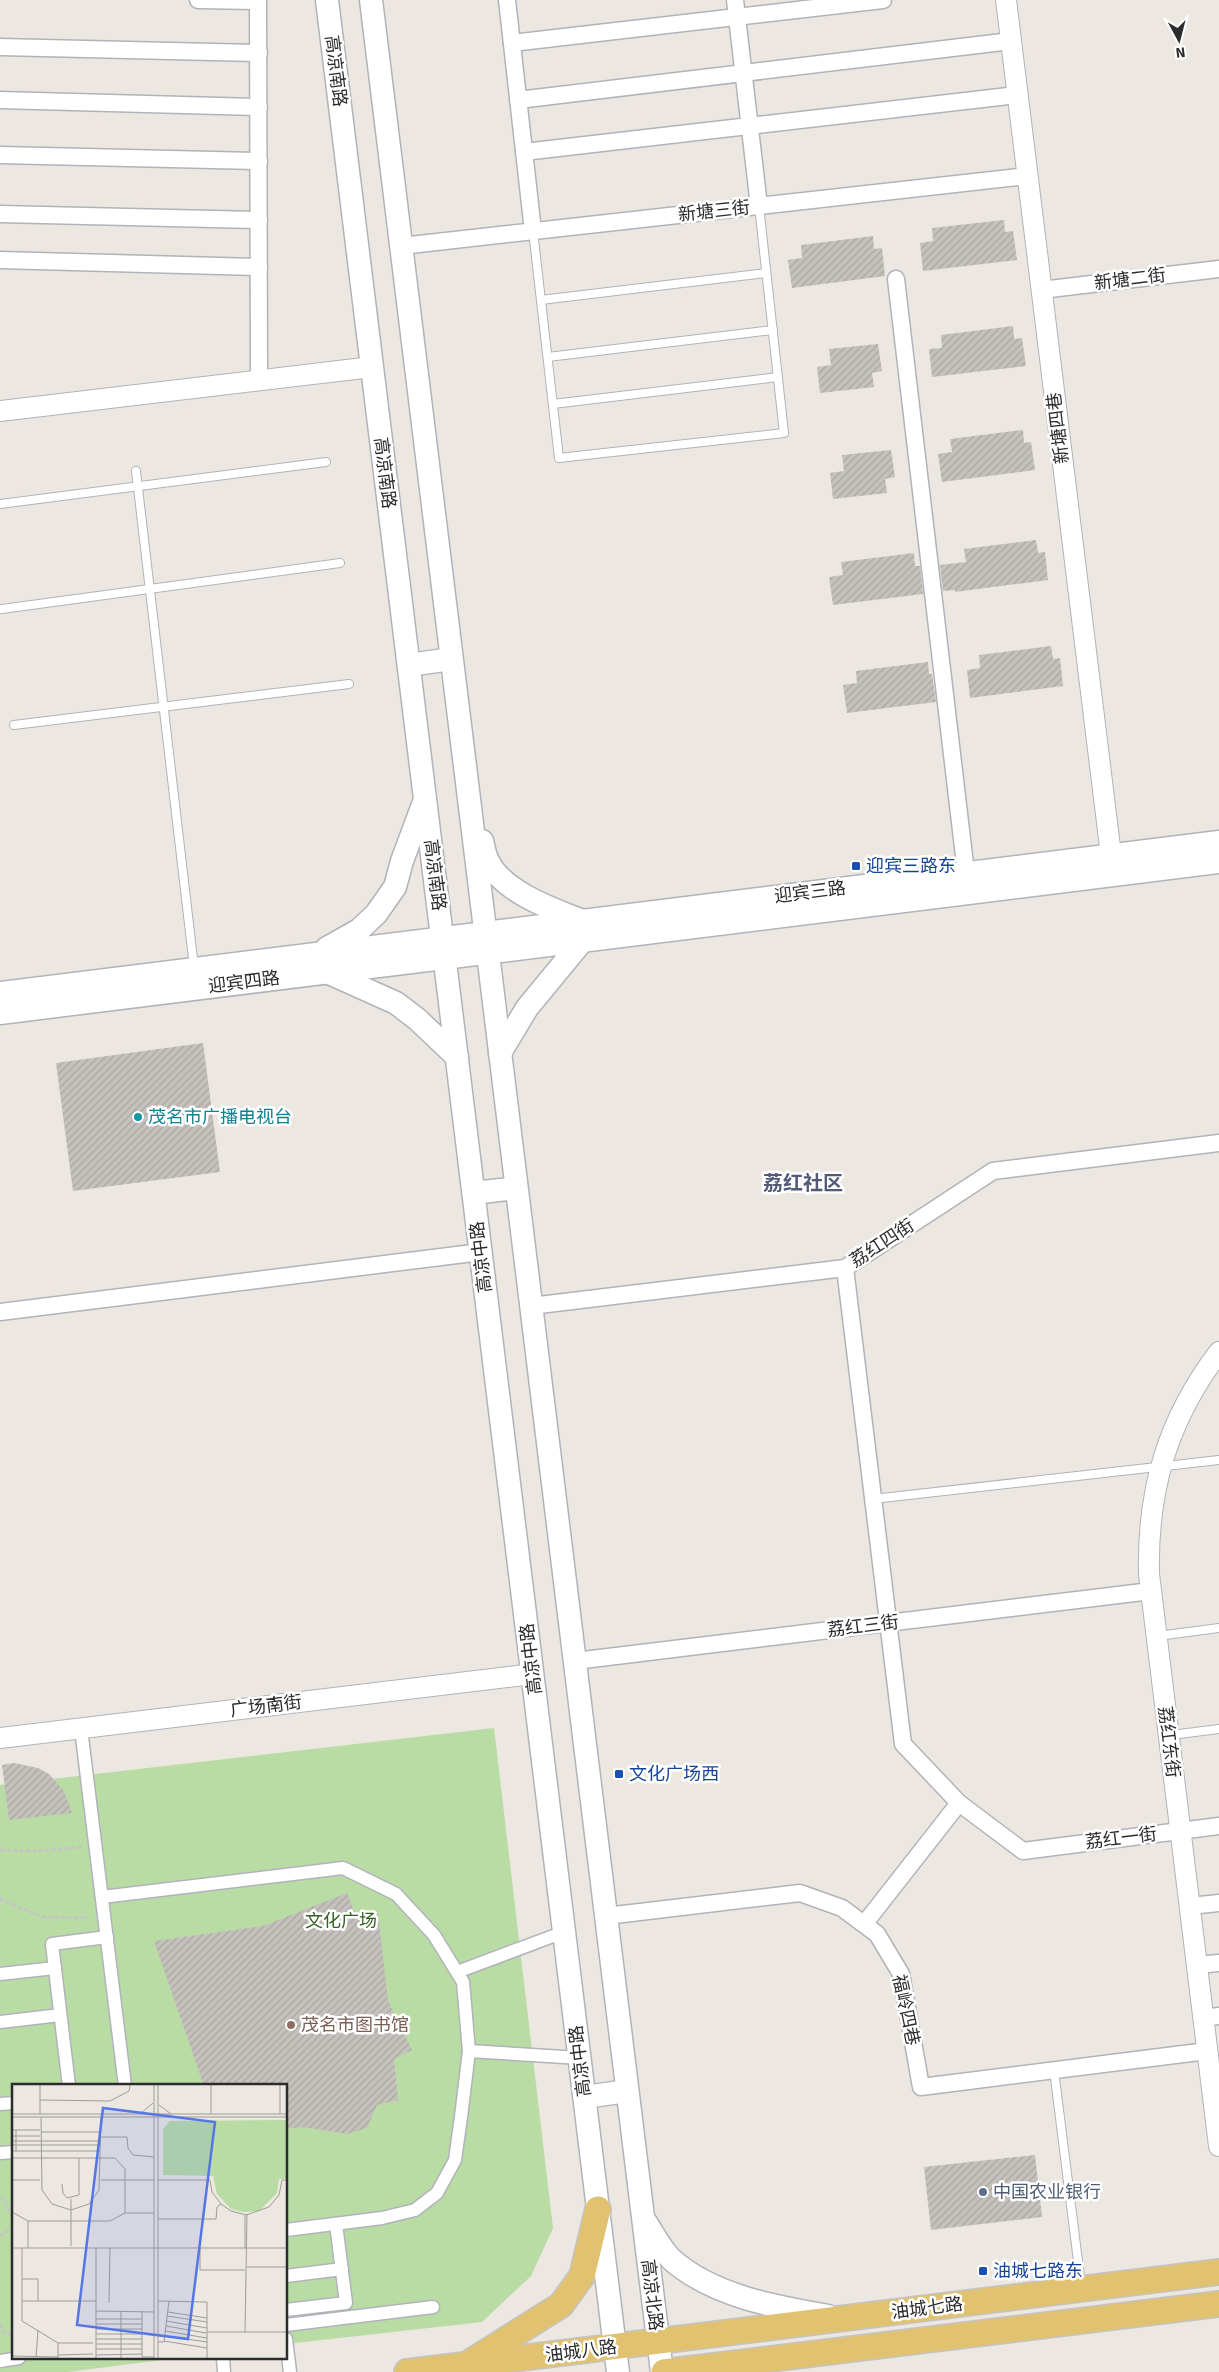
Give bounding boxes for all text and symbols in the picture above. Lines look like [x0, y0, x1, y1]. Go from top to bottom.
north arrow [1154, 15, 1204, 65]
street label: 高凉南路 [321, 34, 351, 108]
text: N [1175, 43, 1186, 61]
street label: 新塘三街 [677, 196, 751, 226]
street label: 新塘二街 [1093, 264, 1167, 294]
street label: 新塘四巷 [1043, 391, 1073, 465]
street label: 高凉南路 [370, 436, 400, 510]
street label: 高凉南路 [420, 838, 450, 912]
place label: 迎宾三路东 [866, 855, 956, 877]
marker: 迎宾三路东 [850, 860, 862, 872]
street label: 迎宾三路 [773, 877, 847, 907]
street label: 迎宾四路 [207, 967, 281, 997]
place label: 茂名市广播电视台 [148, 1106, 292, 1128]
marker: 茂名市广播电视台 [132, 1111, 144, 1123]
district label: 荔红社区 [763, 1171, 843, 1196]
street label: 荔红四街 [846, 1214, 918, 1272]
street label: 高凉中路 [466, 1220, 496, 1294]
street label: 荔红三街 [826, 1611, 900, 1641]
street label: 高凉中路 [516, 1622, 546, 1696]
street label: 广场南街 [229, 1691, 303, 1721]
street label: 荔红东街 [1154, 1705, 1184, 1779]
place label: 文化广场西 [629, 1763, 719, 1785]
marker: 文化广场西 [613, 1768, 625, 1780]
street label: 荔红一街 [1084, 1823, 1158, 1853]
park label: 文化广场 [305, 1910, 377, 1932]
street label: 福岭四巷 [888, 1972, 924, 2048]
place label: 茂名市图书馆 [301, 2014, 409, 2036]
marker: 茂名市图书馆 [285, 2019, 297, 2031]
street label: 高凉中路 [565, 2024, 595, 2098]
inset map [12, 2084, 288, 2360]
place label: 中国农业银行 [993, 2181, 1101, 2203]
marker: 中国农业银行 [977, 2186, 989, 2198]
street label: 高凉北路 [637, 2258, 667, 2332]
place label: 油城七路东 [993, 2260, 1083, 2282]
marker: 油城七路东 [977, 2265, 989, 2277]
street label: 油城七路 [890, 2293, 964, 2323]
street label: 油城八路 [544, 2336, 618, 2366]

